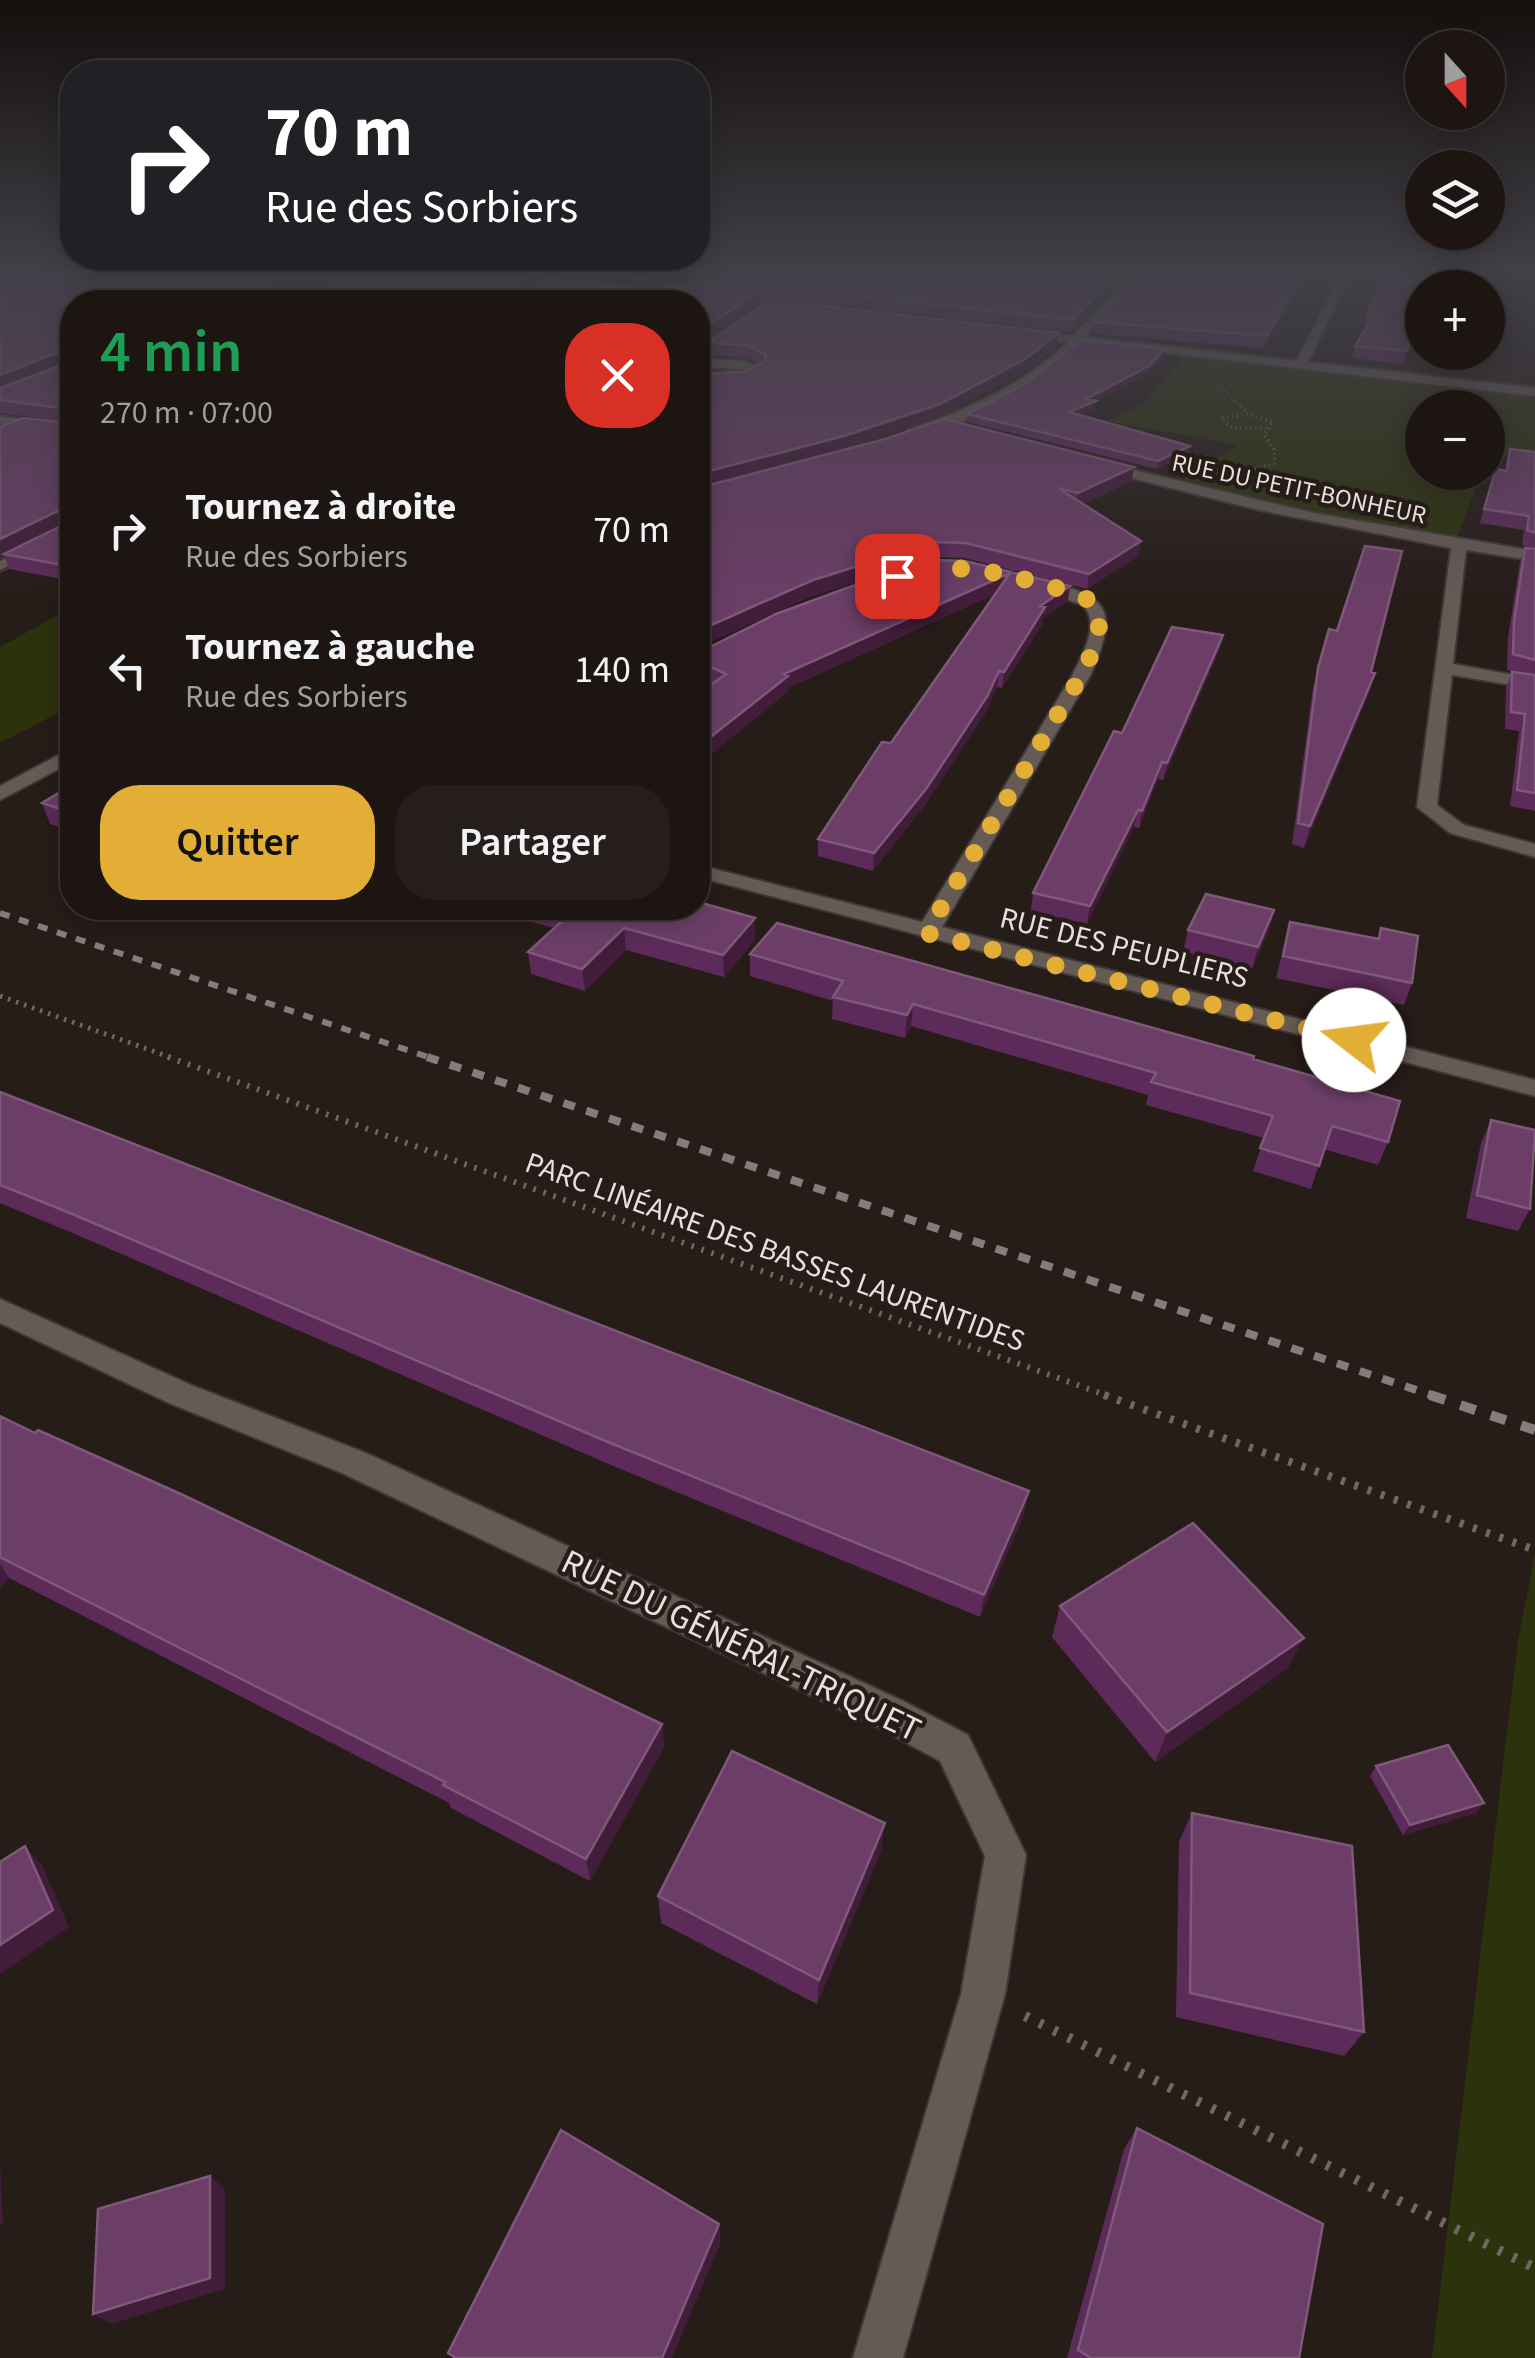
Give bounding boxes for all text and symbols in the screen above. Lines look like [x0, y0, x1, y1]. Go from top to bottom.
north arrow [1405, 30, 1505, 130]
map controls [1405, 30, 1505, 490]
text: 70 m [265, 83, 413, 183]
icon: right [100, 100, 230, 230]
button: layers [1405, 150, 1505, 250]
text: Rue des Sorbiers [265, 176, 578, 240]
button: + [1405, 270, 1505, 370]
text: 4 min [100, 310, 243, 395]
button: close [565, 323, 670, 428]
text: 270 m · 07:00 [100, 390, 273, 436]
button: − [1405, 390, 1505, 490]
street label: RUE DU PETIT-BONHEUR [1169, 444, 1429, 534]
text: Tournez à droite [185, 480, 457, 534]
icon: right [100, 503, 155, 558]
text: 70 m [593, 503, 670, 557]
text: Rue des Sorbiers [185, 534, 408, 580]
pin [855, 534, 940, 619]
icon: arrive [870, 549, 925, 604]
text: Tournez à gauche [185, 620, 475, 674]
icon: left [100, 643, 155, 698]
text: 140 m [574, 643, 670, 697]
text: Rue des Sorbiers [185, 674, 408, 720]
button: Quitter [100, 785, 375, 900]
button: Partager [395, 785, 670, 900]
street label: RUE DES PEUPLIERS [995, 896, 1253, 1000]
position arrow [1302, 988, 1406, 1092]
street label: PARC LINÉAIRE DES BASSES LAURENTIDES [519, 1141, 1031, 1363]
street label: RUE DU GÉNÉRAL-TRIQUET [553, 1537, 929, 1755]

